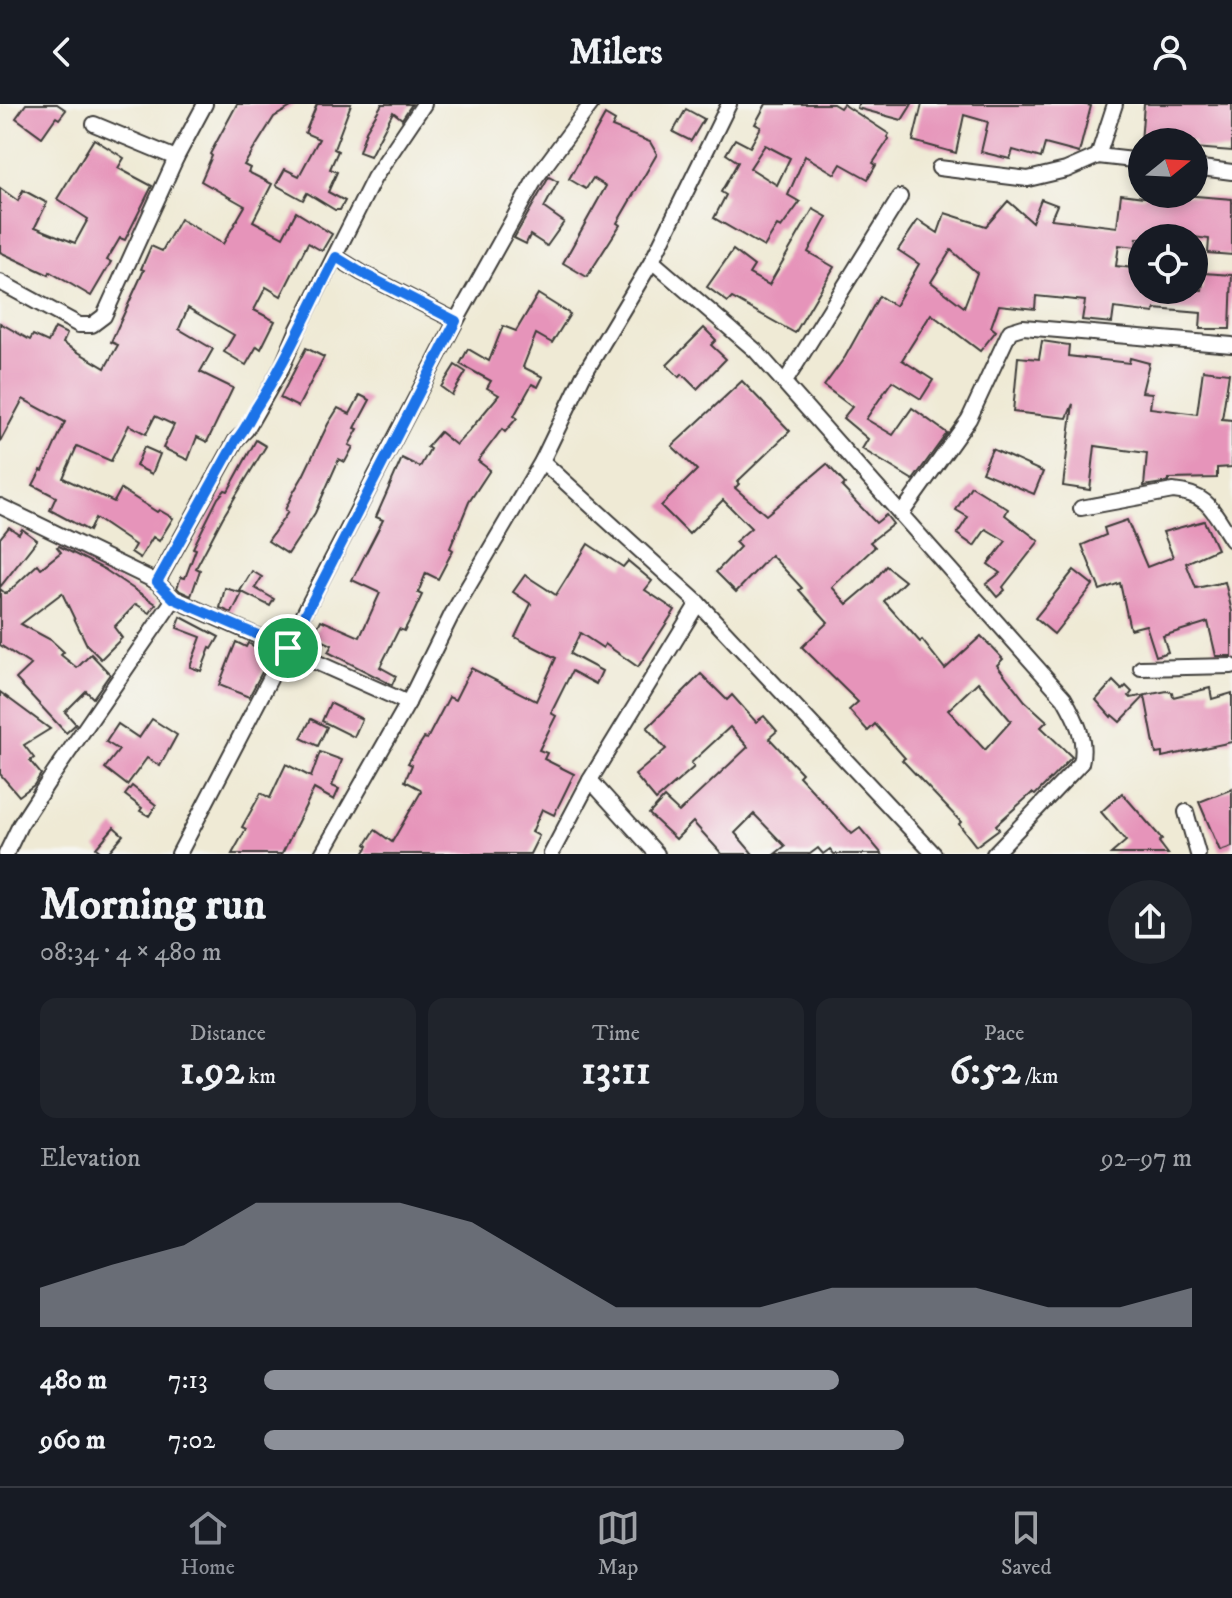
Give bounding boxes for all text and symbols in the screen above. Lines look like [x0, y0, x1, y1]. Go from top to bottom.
icon: back [40, 30, 84, 74]
text: Milers [569, 30, 663, 75]
icon: person [1148, 30, 1192, 74]
north arrow [1128, 128, 1208, 208]
map controls [1128, 128, 1208, 304]
button: locate [1128, 224, 1208, 304]
pin [254, 614, 322, 682]
icon: arrive [266, 626, 310, 670]
text: Morning run [40, 878, 266, 933]
button: share [1108, 880, 1192, 964]
text: 08:34 · 4 × 480 m [40, 936, 221, 969]
text: Distance [190, 1020, 266, 1047]
text: Time [592, 1020, 640, 1047]
text: Pace [984, 1020, 1024, 1047]
text: 1.92 [180, 1047, 244, 1097]
text: 13:11 [581, 1047, 651, 1097]
text: 6:52 [950, 1047, 1020, 1097]
text: km [244, 1063, 276, 1090]
text: /km [1020, 1063, 1058, 1090]
text: Elevation [40, 1142, 141, 1175]
text: 92–97 m [1101, 1142, 1192, 1175]
text: 480 m [40, 1364, 107, 1397]
text: 7:13 [168, 1364, 208, 1397]
text: 960 m [40, 1424, 106, 1457]
text: 7:02 [168, 1424, 215, 1457]
tab: Home [181, 1506, 235, 1581]
tab: Map [596, 1506, 640, 1581]
tab: Saved [1001, 1506, 1051, 1581]

